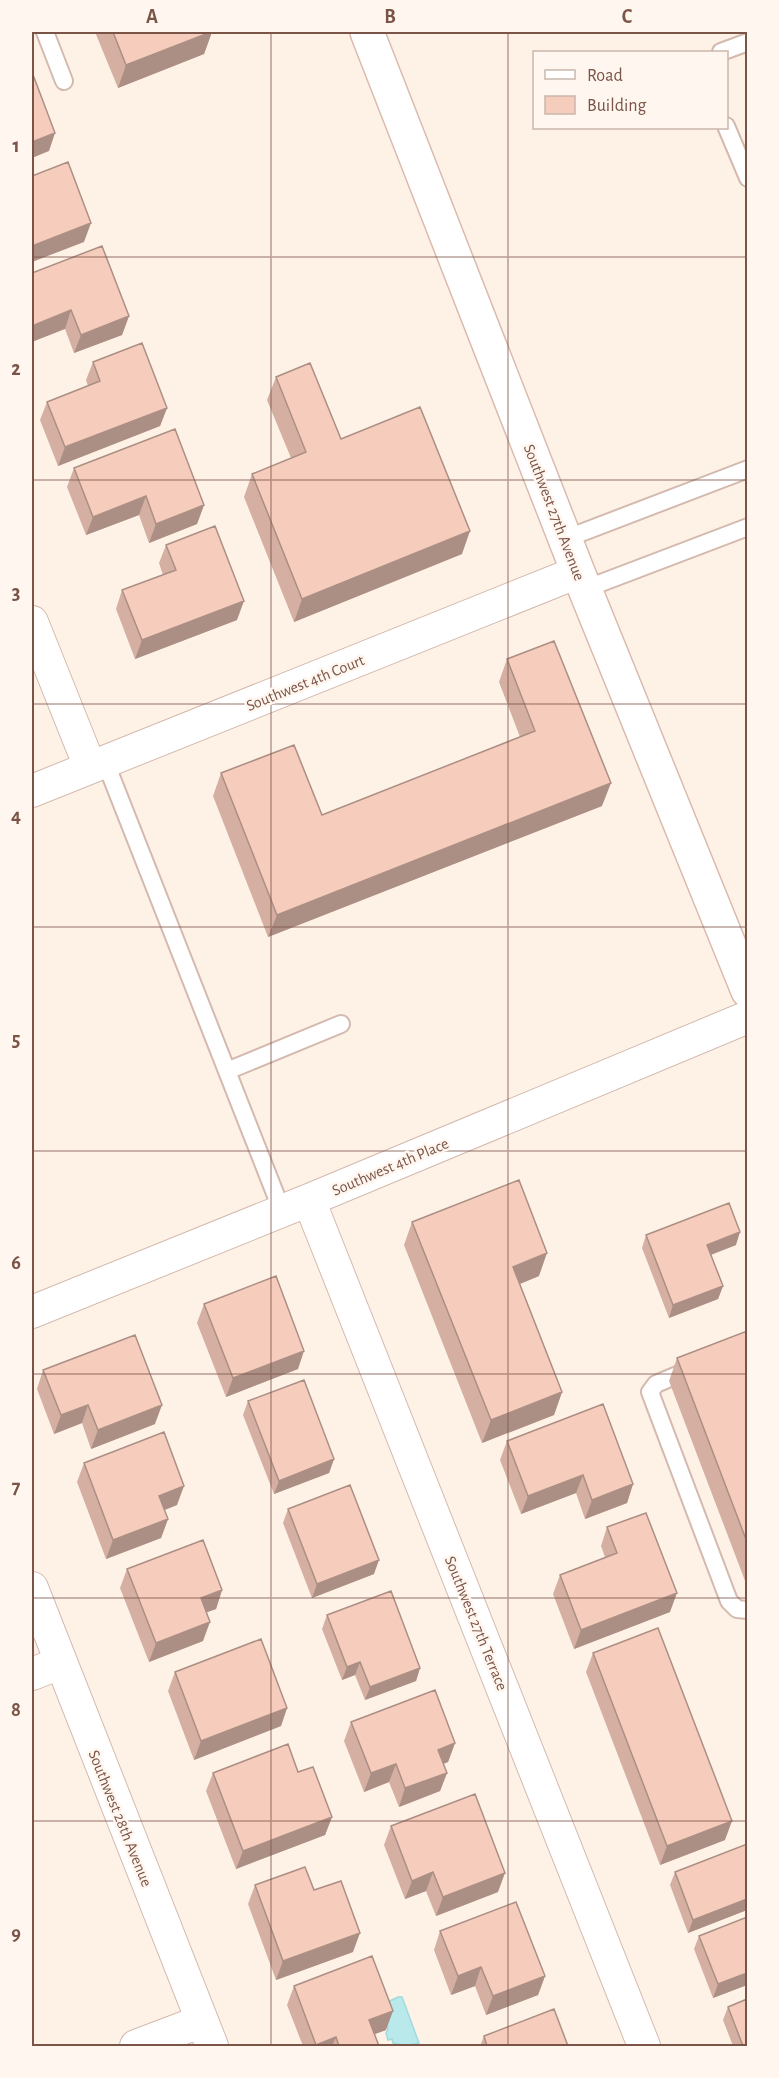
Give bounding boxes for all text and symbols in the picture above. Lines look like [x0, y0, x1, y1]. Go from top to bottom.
text: A [146, 7, 158, 27]
text: B [384, 7, 396, 27]
text: C [622, 7, 633, 27]
legend [533, 51, 728, 129]
text: Road [587, 67, 623, 85]
text: Building [587, 97, 647, 115]
text: 1 [12, 136, 20, 156]
text: 2 [11, 359, 21, 379]
street label: Southwest 27th Avenue [521, 442, 587, 583]
text: 3 [12, 583, 20, 603]
street label: Southwest 4th Court [244, 652, 367, 714]
text: 4 [11, 806, 21, 826]
text: 5 [12, 1030, 20, 1050]
street label: Southwest 4th Place [330, 1135, 451, 1199]
text: 6 [11, 1253, 21, 1273]
text: 7 [12, 1477, 21, 1497]
street label: Southwest 27th Terrace [442, 1554, 510, 1693]
text: 8 [11, 1700, 21, 1720]
street label: Southwest 28th Avenue [85, 1748, 155, 1889]
text: 9 [11, 1924, 21, 1944]

